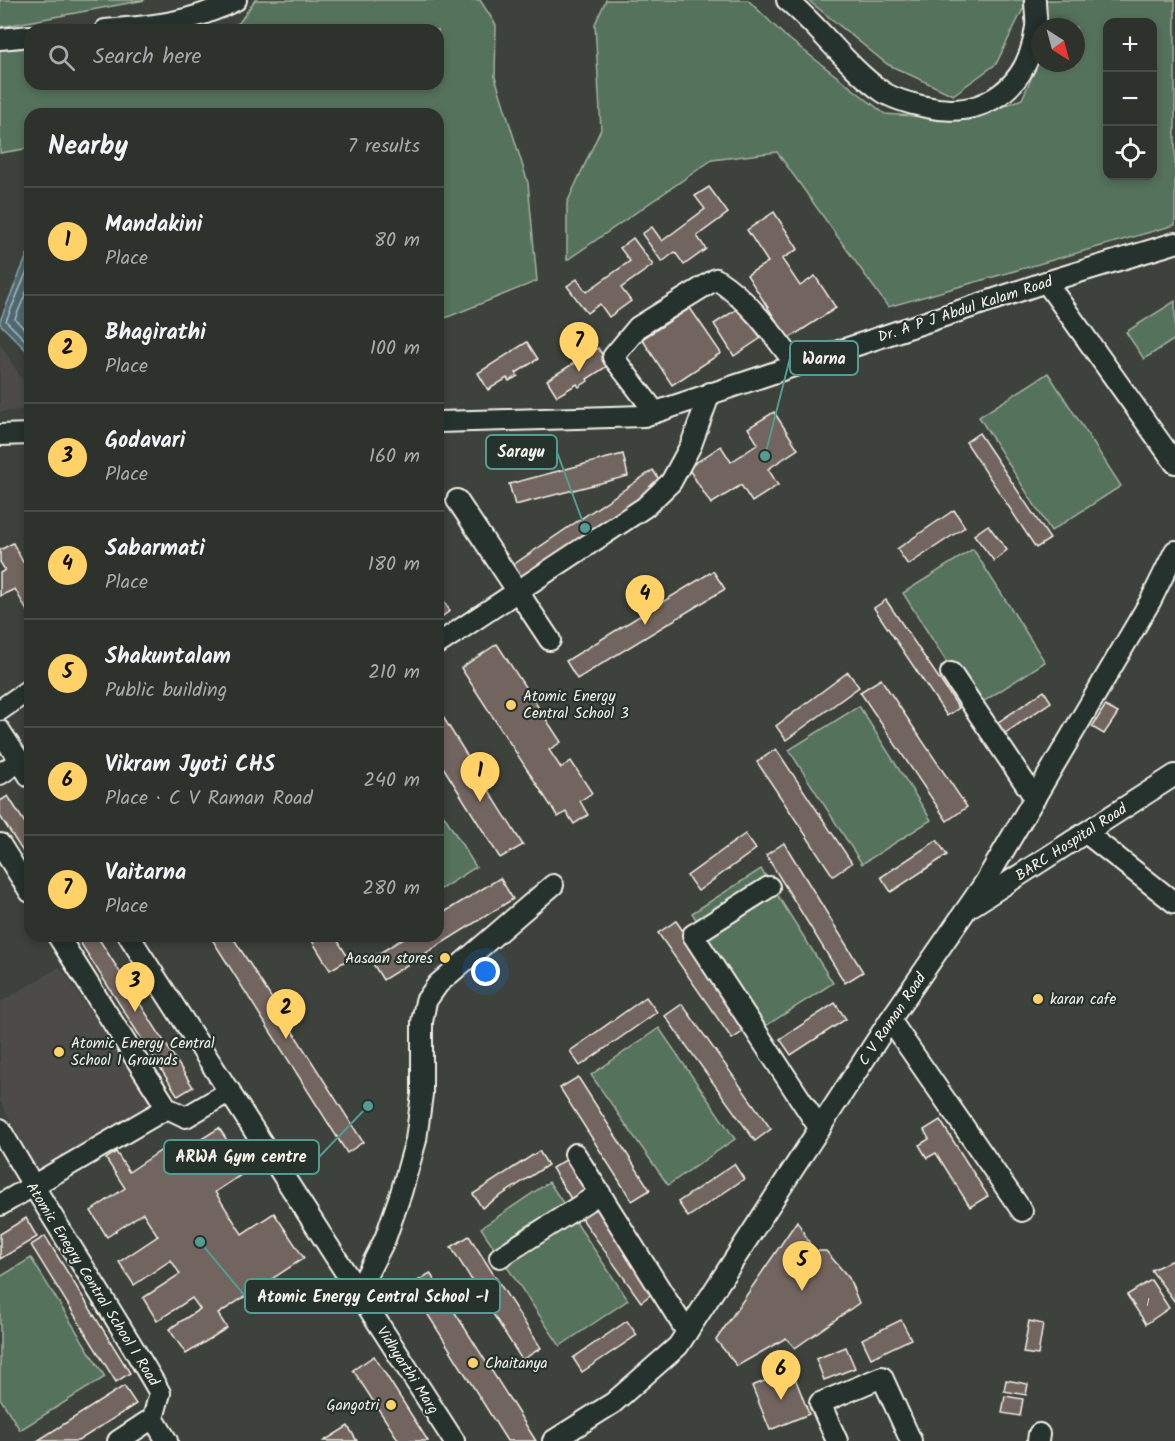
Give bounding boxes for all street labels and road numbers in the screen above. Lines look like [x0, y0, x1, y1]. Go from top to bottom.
street label: Dr. A P J Abdul Kalam Road [875, 270, 1056, 350]
street label: BARC Hospital Road [1011, 797, 1133, 888]
street label: C V Raman Road [853, 968, 933, 1071]
street label: Atomic Enegry Central School 1 Road [19, 1178, 165, 1392]
street label: Vidhyarthi Marg [370, 1322, 445, 1419]

